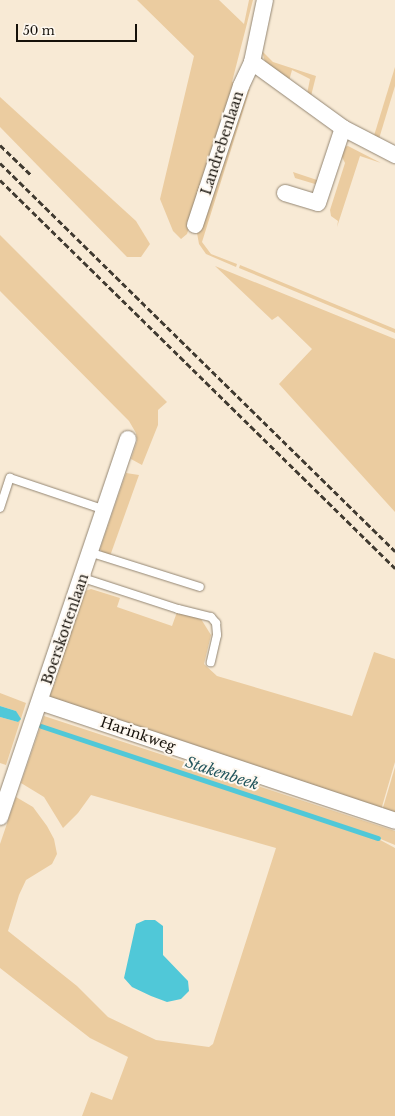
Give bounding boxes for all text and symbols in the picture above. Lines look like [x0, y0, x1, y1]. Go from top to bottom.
scale bar [18, 16, 139, 42]
text: 50 m [23, 23, 55, 38]
street label: Landrebenlaan [197, 89, 247, 197]
street label: Boerskottenlaan [38, 571, 92, 687]
street label: Harinkweg [98, 713, 178, 755]
water label: Stakenbeek [183, 753, 261, 793]

